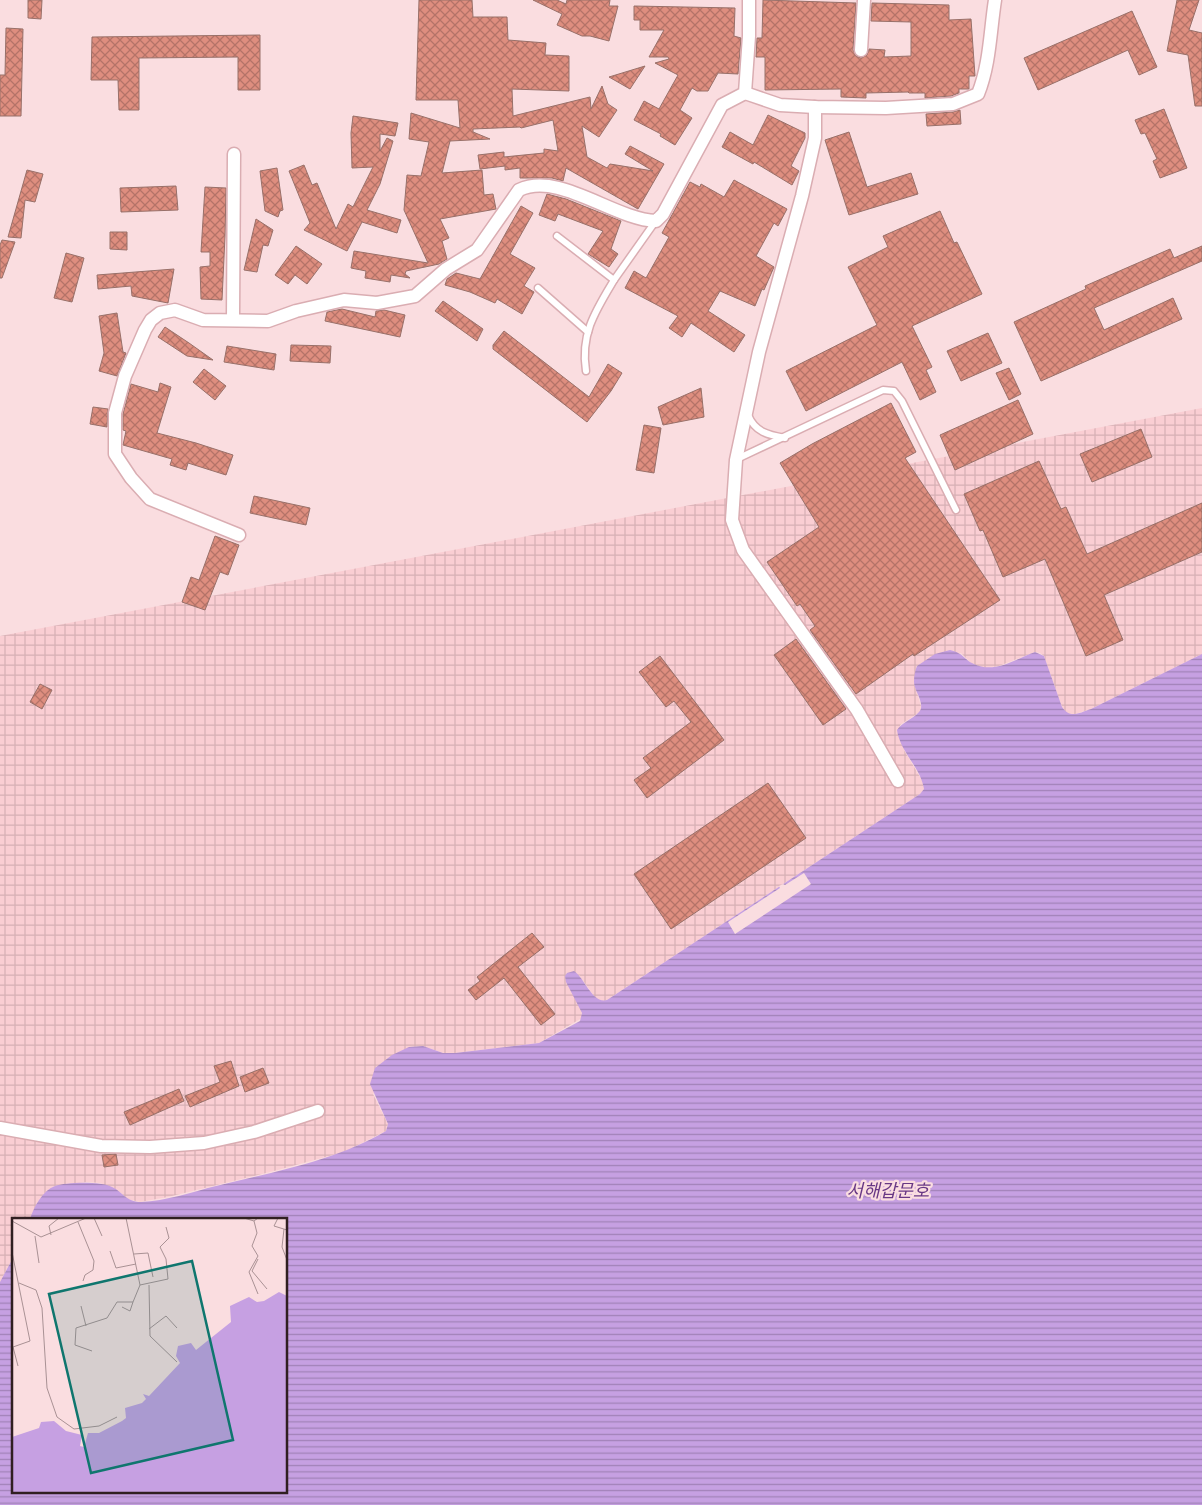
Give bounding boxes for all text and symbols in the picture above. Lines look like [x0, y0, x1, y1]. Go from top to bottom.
water label: 서해갑문호 [847, 1179, 931, 1201]
inset map [12, 1218, 288, 1492]

